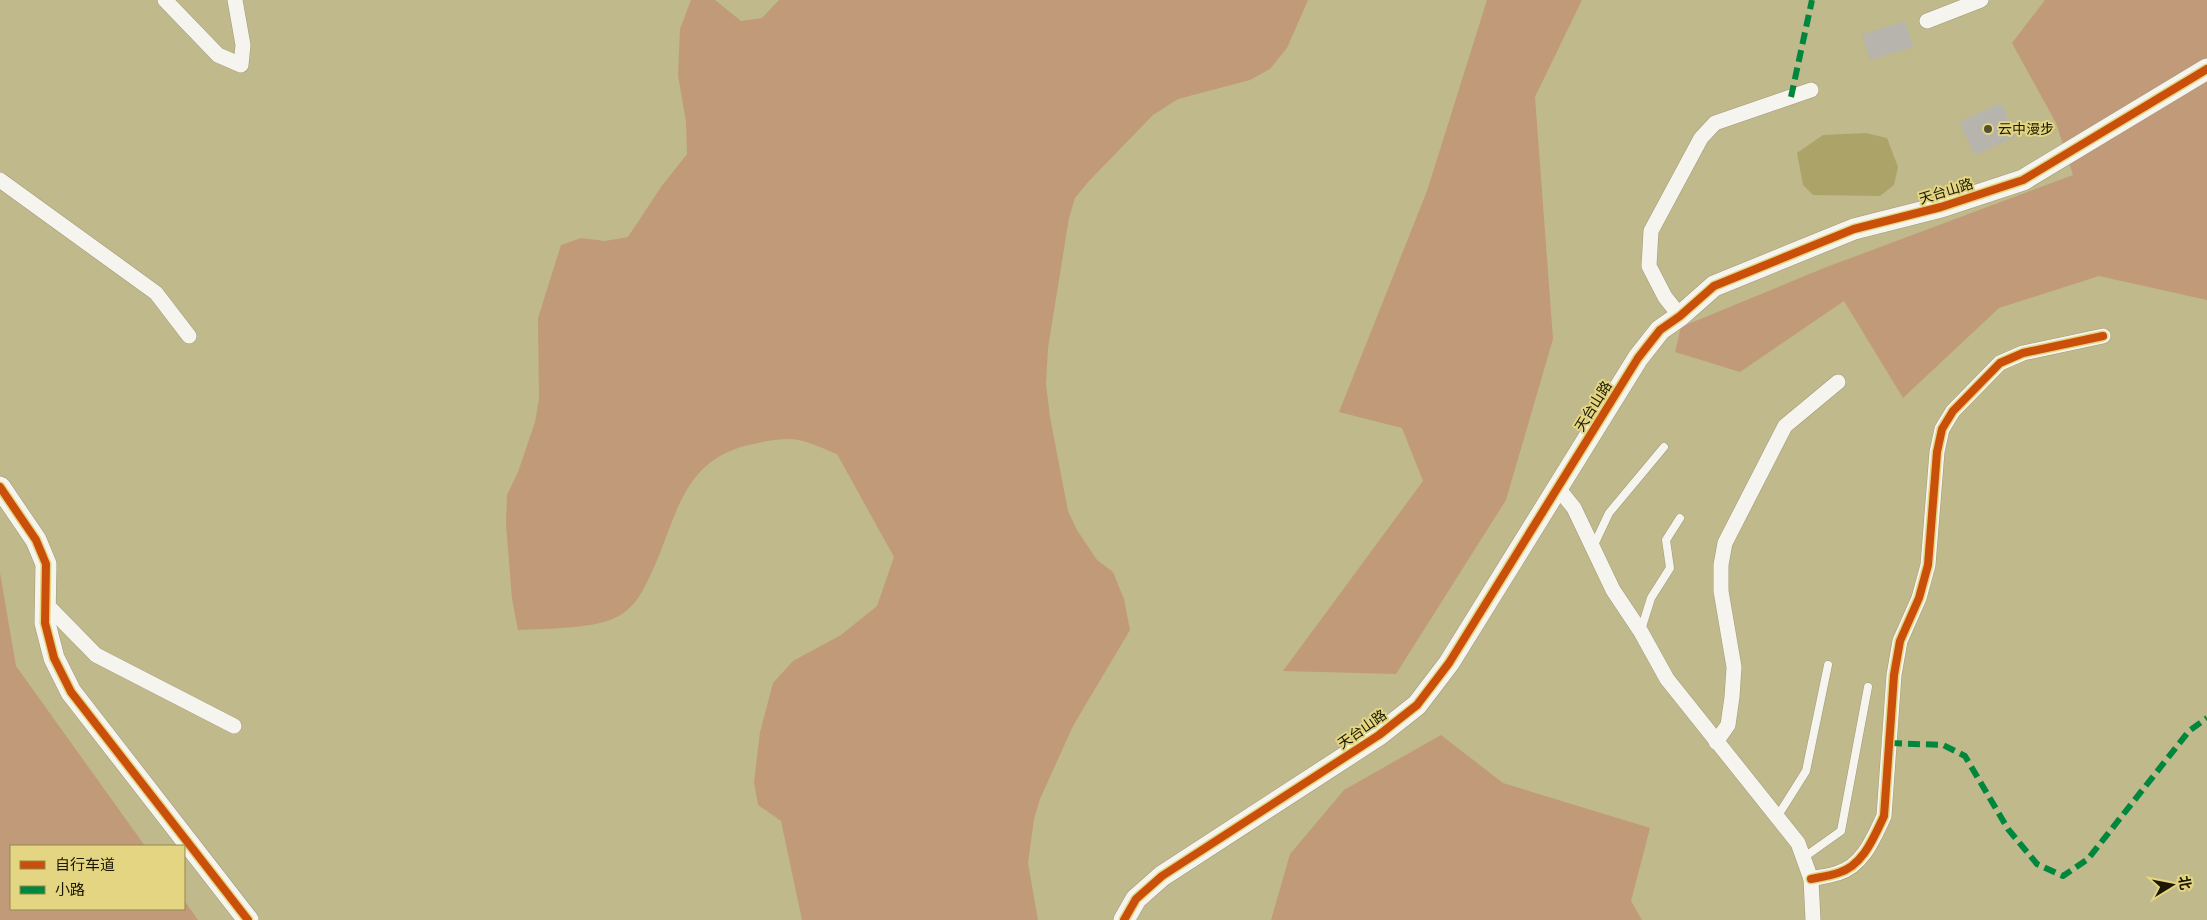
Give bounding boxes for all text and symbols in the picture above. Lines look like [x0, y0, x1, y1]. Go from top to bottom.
place label: 云中漫步 [1998, 121, 2054, 137]
marker: 云中漫步 [1982, 123, 1994, 135]
street label: 天台山路 [1917, 175, 1975, 207]
street label: 天台山路 [1571, 378, 1615, 434]
street label: 天台山路 [1334, 706, 1390, 752]
legend [10, 845, 185, 910]
text: 自行车道 [55, 856, 115, 873]
north arrow [2147, 860, 2197, 910]
text: 北 [2176, 874, 2194, 891]
text: 小路 [55, 881, 85, 898]

